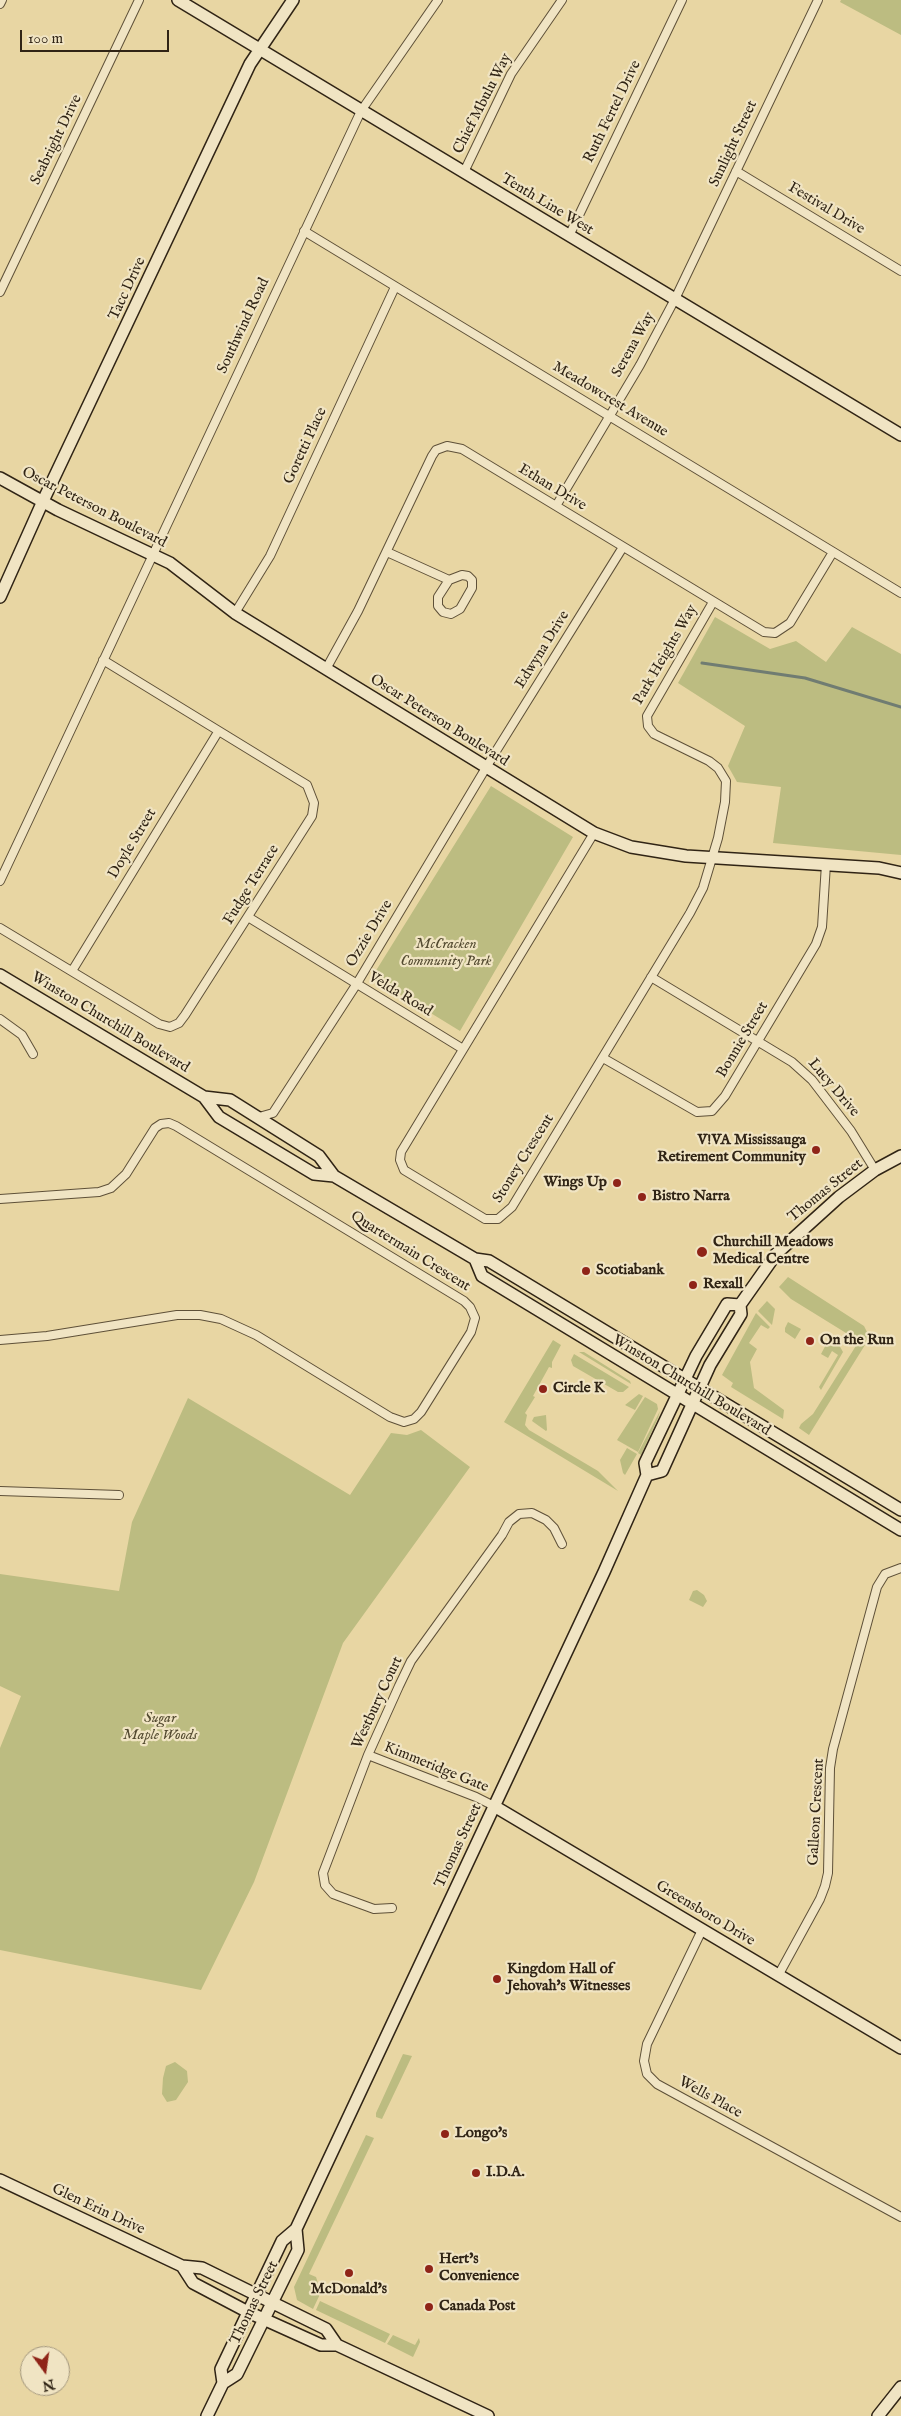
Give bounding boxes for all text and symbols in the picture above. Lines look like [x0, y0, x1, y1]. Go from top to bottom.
scale bar [22, 20, 171, 52]
text: 100 m [28, 29, 63, 48]
street label: Chief Mbulu Way [450, 51, 516, 157]
street label: Ruth Fertel Drive [580, 58, 646, 166]
street label: Seabright Drive [27, 92, 87, 188]
street label: Sunlight Street [706, 98, 762, 190]
street label: Tenth Line West [498, 170, 596, 240]
street label: Festival Drive [784, 179, 868, 239]
street label: Tacc Drive [106, 255, 150, 323]
street label: Southwind Road [214, 275, 274, 377]
street label: Serena Way [609, 309, 659, 381]
street label: Meadowcrest Avenue [549, 358, 671, 442]
street label: Goretti Place [280, 405, 332, 487]
street label: Ethan Drive [515, 461, 589, 515]
street label: Oscar Peterson Boulevard [19, 464, 169, 552]
street label: Park Heights Way [630, 602, 702, 708]
street label: Edwyna Drive [512, 608, 574, 692]
street label: Oscar Peterson Boulevard [366, 671, 512, 771]
street label: Doyle Street [105, 806, 161, 882]
street label: Fudge Terrace [220, 842, 284, 928]
street label: Ozzie Drive [343, 897, 397, 971]
park label: McCracken Community Park [400, 936, 492, 971]
street label: Winston Churchill Boulevard [28, 969, 192, 1077]
street label: Velda Road [365, 969, 435, 1021]
street label: Bonnie Street [713, 999, 773, 1081]
street label: Lucy Drive [803, 1055, 863, 1121]
street label: Stoney Crescent [490, 1111, 558, 1207]
place label: V!VA Mississauga Retirement Community [657, 1132, 806, 1167]
marker: V!VA Mississauga Retirement Community [810, 1144, 822, 1156]
street label: Thomas Street [785, 1155, 867, 1227]
place label: Wings Up [544, 1174, 607, 1192]
marker: Wings Up [611, 1177, 623, 1189]
place label: Bistro Narra [652, 1188, 730, 1206]
marker: Bistro Narra [636, 1191, 648, 1203]
street label: Quartermain Crescent [347, 1208, 473, 1296]
place label: Churchill Meadows Medical Centre [713, 1234, 833, 1269]
marker: Churchill Meadows Medical Centre [695, 1245, 709, 1259]
place label: Scotiabank [596, 1262, 664, 1280]
marker: Scotiabank [580, 1265, 592, 1277]
place label: Rexall [703, 1276, 743, 1294]
marker: Rexall [687, 1279, 699, 1291]
street label: Winston Churchill Boulevard [609, 1332, 773, 1440]
place label: On the Run [820, 1332, 894, 1350]
marker: On the Run [804, 1335, 816, 1347]
place label: Circle K [553, 1380, 605, 1398]
marker: Circle K [537, 1383, 549, 1395]
street label: Westbury Court [349, 1654, 407, 1752]
park label: Sugar Maple Woods [123, 1710, 197, 1745]
street label: Kimmeridge Gate [381, 1739, 491, 1797]
street label: Galleon Crescent [805, 1758, 829, 1866]
street label: Thomas Street [432, 1801, 486, 1891]
street label: Greensboro Drive [652, 1877, 758, 1951]
place label: Kingdom Hall of Jehovah's Witnesses [507, 1961, 630, 1996]
marker: Kingdom Hall of Jehovah's Witnesses [491, 1973, 503, 1985]
street label: Wells Place [675, 2073, 745, 2123]
place label: Longo's [455, 2125, 507, 2143]
marker: Longo's [439, 2128, 451, 2140]
place label: I.D.A. [486, 2164, 525, 2182]
marker: I.D.A. [470, 2167, 482, 2179]
street label: Glen Erin Drive [49, 2181, 147, 2239]
place label: Hert's Convenience [439, 2251, 519, 2286]
street label: Thomas Street [227, 2258, 283, 2348]
marker: Hert's Convenience [423, 2263, 435, 2275]
marker: McDonald's [343, 2267, 355, 2279]
place label: McDonald's [311, 2281, 387, 2299]
place label: Canada Post [439, 2298, 515, 2316]
marker: Canada Post [423, 2301, 435, 2313]
north arrow [20, 2346, 70, 2396]
text: N [40, 2374, 56, 2395]

